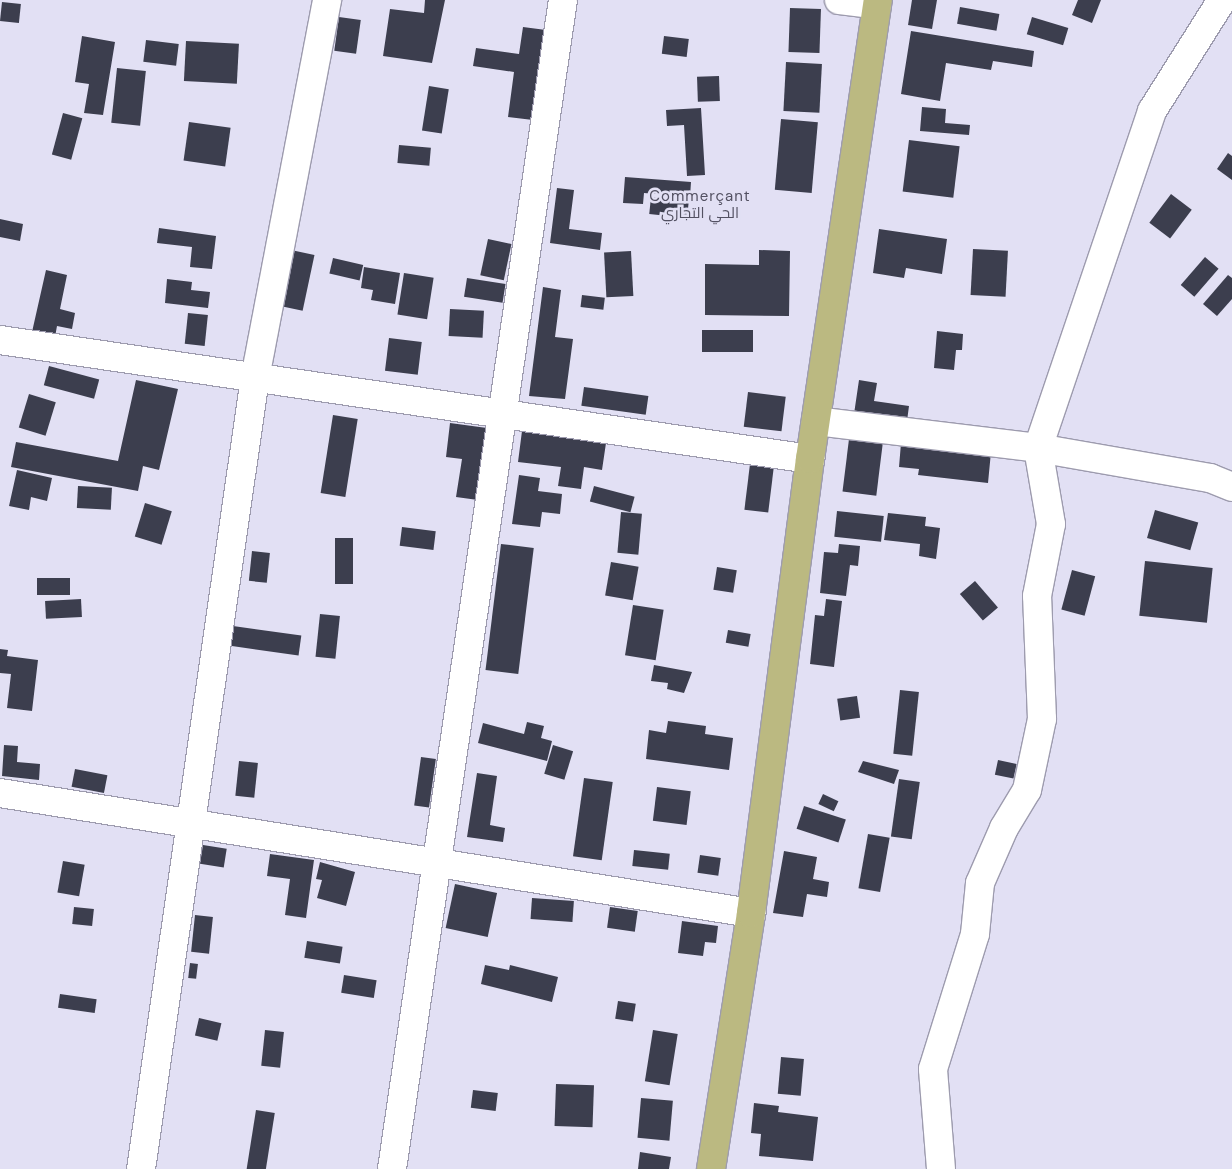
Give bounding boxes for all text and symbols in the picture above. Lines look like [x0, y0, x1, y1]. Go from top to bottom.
district label: Commerçant الحي التجاري [648, 187, 752, 222]

